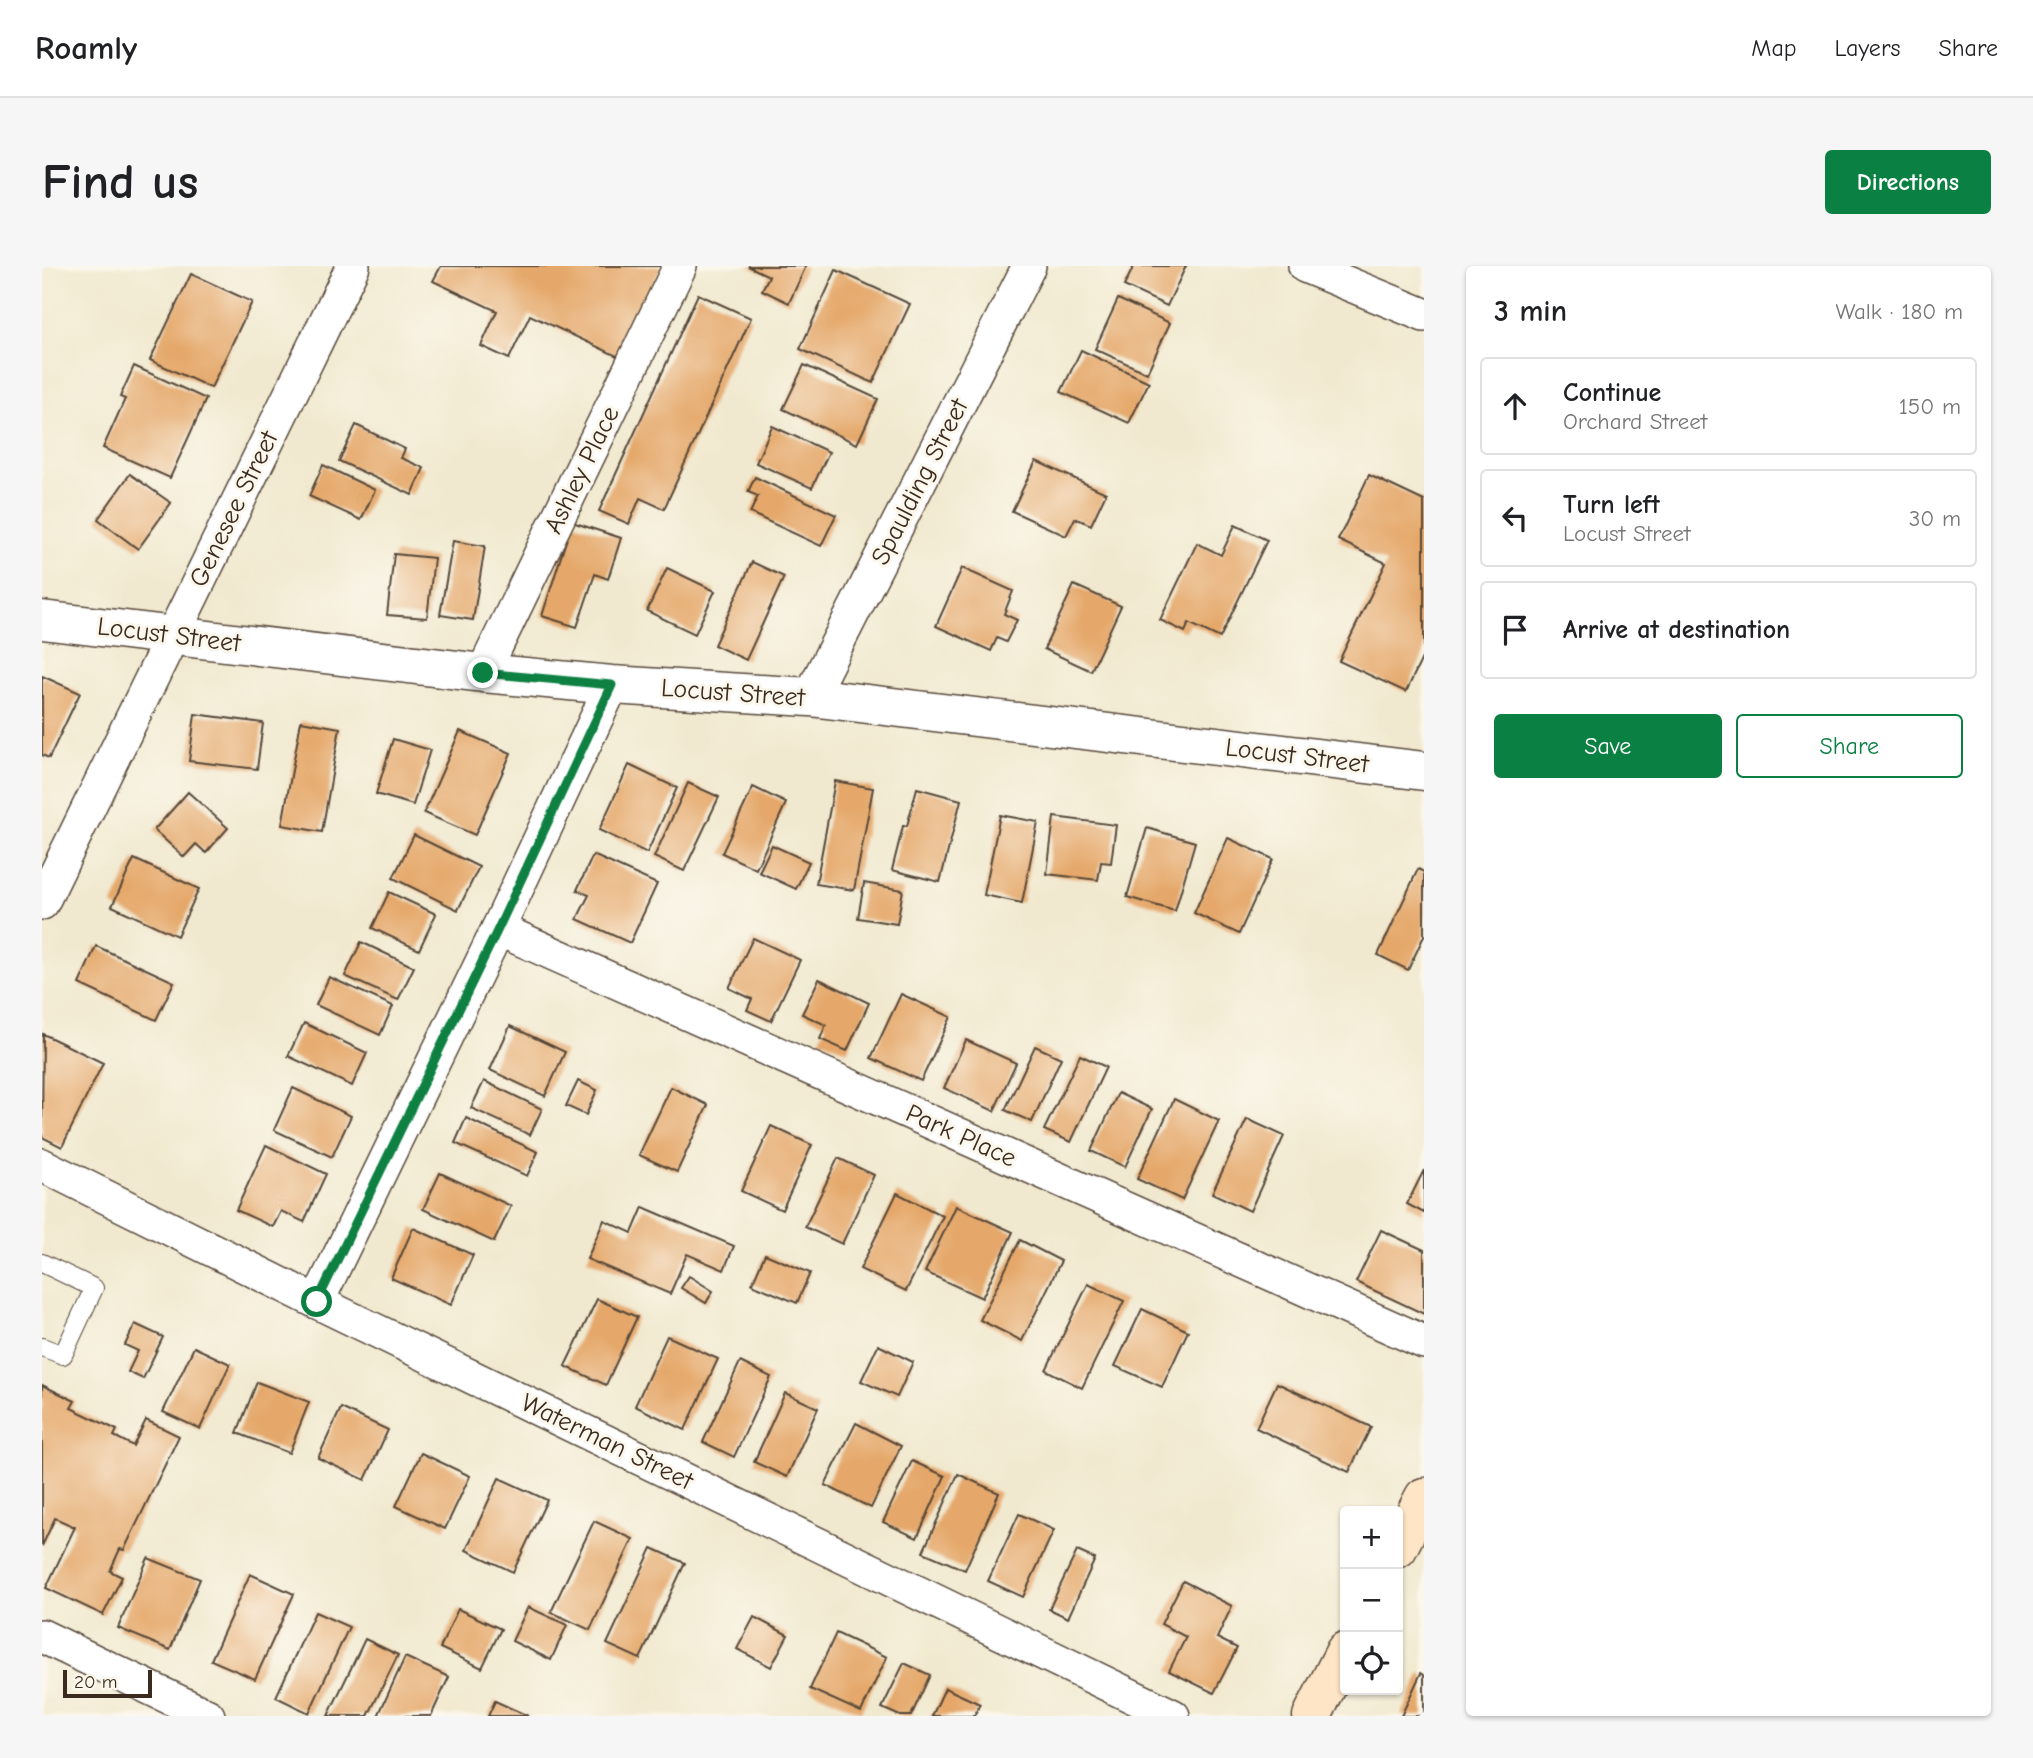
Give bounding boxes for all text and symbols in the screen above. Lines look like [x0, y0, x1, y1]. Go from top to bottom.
text: Roamly [35, 29, 137, 67]
text: Map [1751, 34, 1797, 62]
text: Layers [1835, 34, 1900, 62]
text: Share [1938, 34, 1998, 62]
button: Directions [1825, 150, 1991, 214]
text: Find us [42, 154, 198, 210]
text: 3 min [1494, 294, 1567, 329]
text: Walk · 180 m [1836, 298, 1963, 325]
text: Continue [1563, 378, 1661, 408]
icon: ahead [1496, 387, 1534, 425]
street label: Spaulding Street [865, 393, 975, 570]
text: 150 m [1899, 393, 1961, 420]
street label: Ashley Place [538, 401, 626, 539]
text: Orchard Street [1563, 408, 1707, 435]
street label: Genesee Street [183, 425, 285, 592]
text: Turn left [1563, 490, 1660, 520]
icon: left [1496, 499, 1534, 537]
text: 30 m [1909, 505, 1961, 532]
text: Locust Street [1563, 520, 1691, 547]
street label: Locust Street [96, 611, 244, 659]
icon: arrive [1496, 611, 1534, 649]
text: Arrive at destination [1563, 615, 1790, 645]
route end [467, 657, 498, 688]
street label: Locust Street [660, 673, 808, 713]
button: Save [1494, 714, 1722, 778]
button: Share [1736, 714, 1963, 778]
street label: Locust Street [1224, 732, 1372, 780]
street label: Park Place [901, 1098, 1021, 1174]
route start [301, 1286, 332, 1317]
street label: Waterman Street [516, 1387, 699, 1497]
map controls [1340, 1506, 1403, 1695]
button: + [1340, 1506, 1403, 1569]
button: − [1340, 1569, 1403, 1632]
button: locate [1340, 1632, 1403, 1695]
scale bar [63, 1667, 152, 1699]
text: 20 m [74, 1671, 118, 1693]

